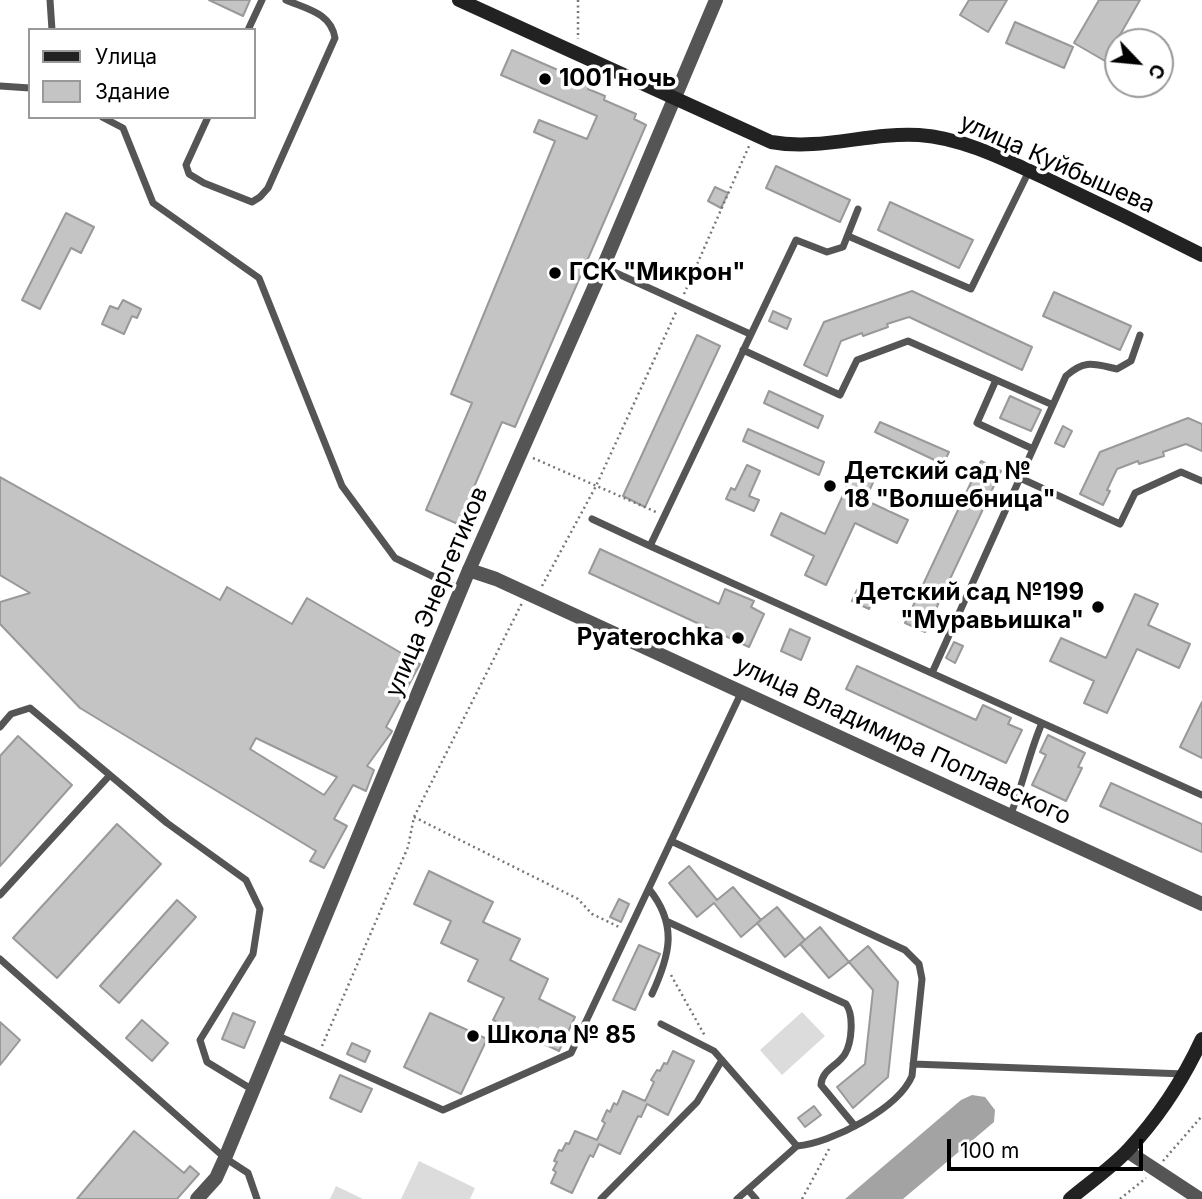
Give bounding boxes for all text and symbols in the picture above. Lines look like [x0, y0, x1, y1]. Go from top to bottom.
legend [28, 28, 256, 119]
north arrow [1104, 28, 1174, 98]
text: Улица [95, 44, 157, 69]
text: С [1143, 60, 1170, 83]
place label: 1001 ночь [559, 65, 676, 93]
marker: 1001 ночь [537, 71, 553, 87]
text: Здание [95, 79, 170, 104]
street label: улица Куйбышева [955, 108, 1159, 220]
place label: ГСК "Микрон" [569, 259, 745, 287]
marker: ГСК "Микрон" [547, 265, 563, 281]
place label: Детский сад № 18 "Волшебница" [844, 458, 1056, 514]
marker: Детский сад № 18 "Волшебница" [822, 478, 838, 494]
street label: улица Энергетиков [380, 483, 494, 701]
place label: Детский сад №199 "Муравьишка" [856, 579, 1084, 635]
marker: Детский сад №199 "Муравьишка" [1090, 599, 1106, 615]
place label: Pyaterochka [577, 624, 724, 652]
marker: Pyaterochka [730, 630, 746, 646]
street label: улица Владимира Поплавского [731, 650, 1075, 832]
place label: Школа № 85 [487, 1022, 636, 1050]
marker: Школа № 85 [465, 1028, 481, 1044]
scale bar [950, 1126, 1146, 1170]
text: 100 m [960, 1138, 1019, 1163]

